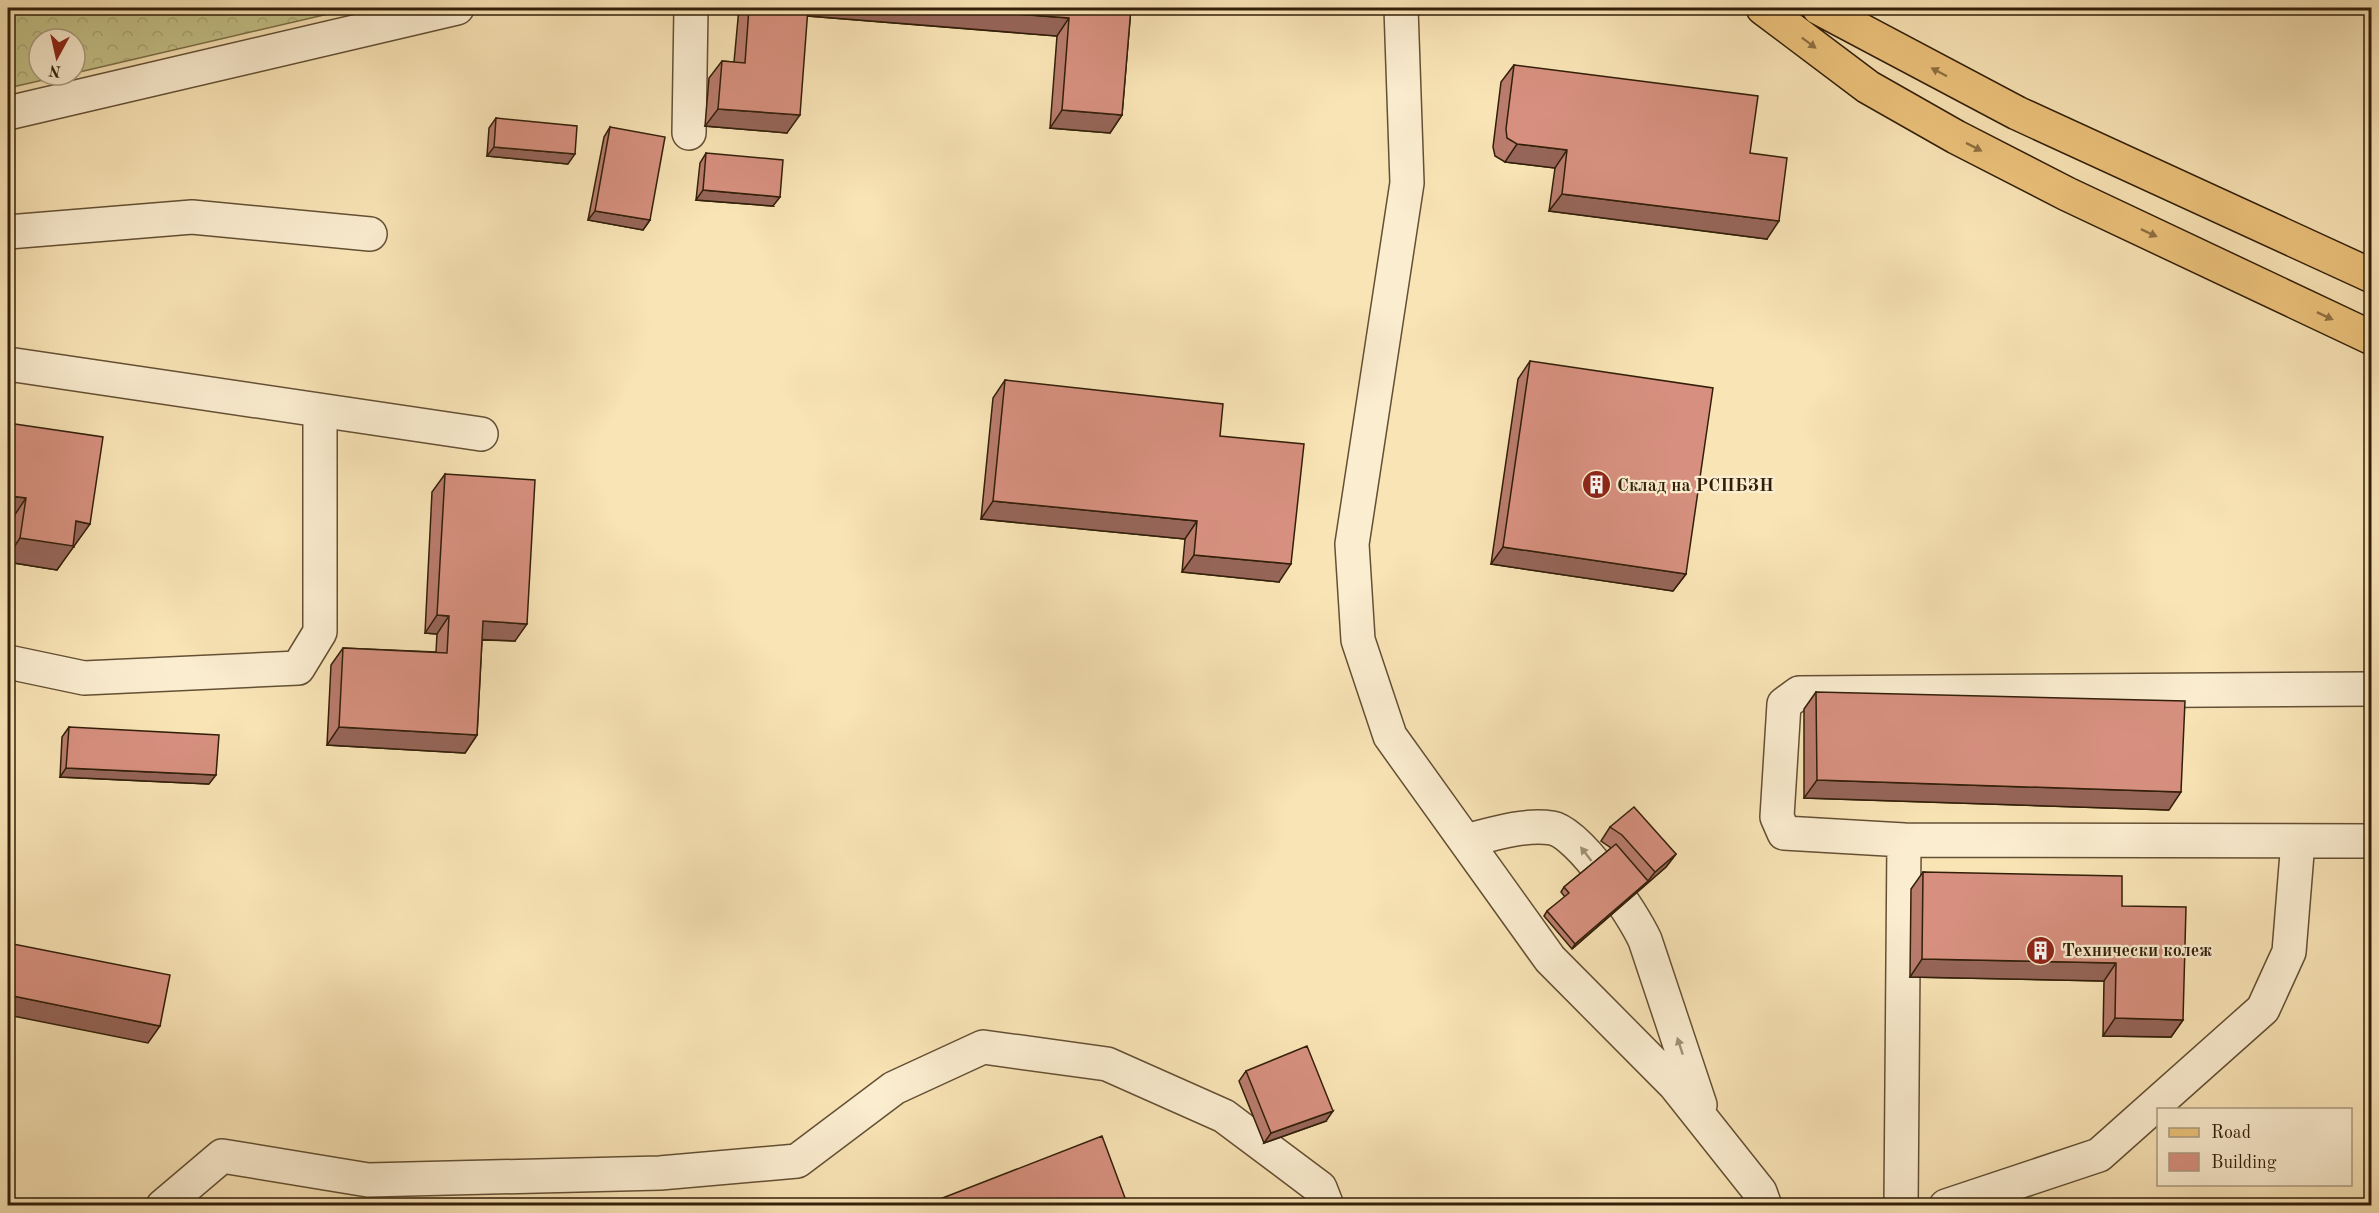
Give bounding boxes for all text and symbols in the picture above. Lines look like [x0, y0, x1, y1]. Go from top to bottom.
north arrow [27, 27, 87, 87]
one-way arrow [1802, 36, 1817, 48]
text: N [47, 61, 62, 79]
one-way arrow [1930, 67, 1947, 77]
one-way arrow [1965, 141, 1983, 151]
one-way arrow [2140, 228, 2157, 237]
one-way arrow [2317, 311, 2334, 320]
building icon: Склад на РСПБЗН [1580, 469, 1612, 501]
place label: Склад на РСПБЗН [1617, 477, 1774, 495]
one-way arrow [1581, 847, 1593, 862]
building icon: Технически колеж [2025, 934, 2057, 966]
place label: Технически колеж [2062, 942, 2212, 960]
one-way arrow [1675, 1037, 1684, 1055]
legend [2157, 1108, 2352, 1186]
text: Road [2211, 1124, 2251, 1142]
text: Building [2211, 1154, 2277, 1172]

